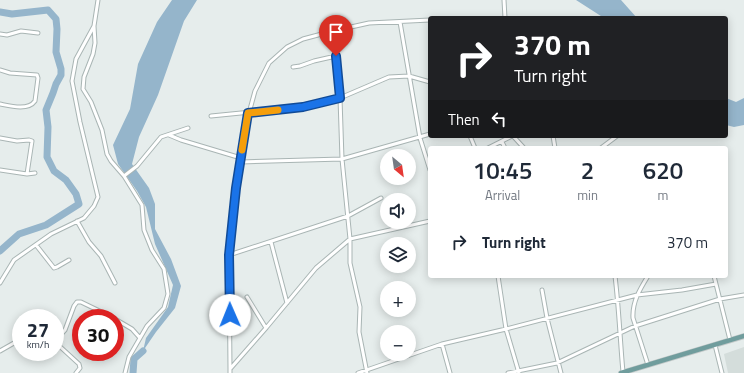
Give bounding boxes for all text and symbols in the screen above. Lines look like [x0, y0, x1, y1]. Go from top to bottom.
pin [319, 15, 353, 56]
icon: arrive [325, 21, 347, 43]
text: 370 m [514, 23, 591, 66]
icon: right [448, 32, 500, 84]
text: Turn right [514, 62, 587, 89]
text: Then [448, 108, 480, 131]
icon: left [488, 108, 510, 130]
north arrow [380, 149, 416, 185]
map controls [380, 149, 416, 361]
text: 10:45 [473, 152, 532, 188]
text: 2 [581, 152, 594, 188]
text: 620 [643, 152, 683, 188]
text: Arrival [485, 185, 520, 205]
text: min [577, 185, 598, 205]
text: m [658, 185, 668, 205]
button: sound [380, 193, 416, 229]
icon: right [448, 231, 470, 253]
text: Turn right [482, 231, 546, 254]
text: 370 m [667, 231, 708, 254]
button: layers [380, 237, 416, 273]
button: + [380, 281, 416, 317]
position arrow [209, 294, 251, 336]
speed limit sign: 30 [72, 309, 124, 361]
text: 27 [27, 314, 49, 345]
button: − [380, 325, 416, 361]
text: km/h [27, 337, 49, 352]

